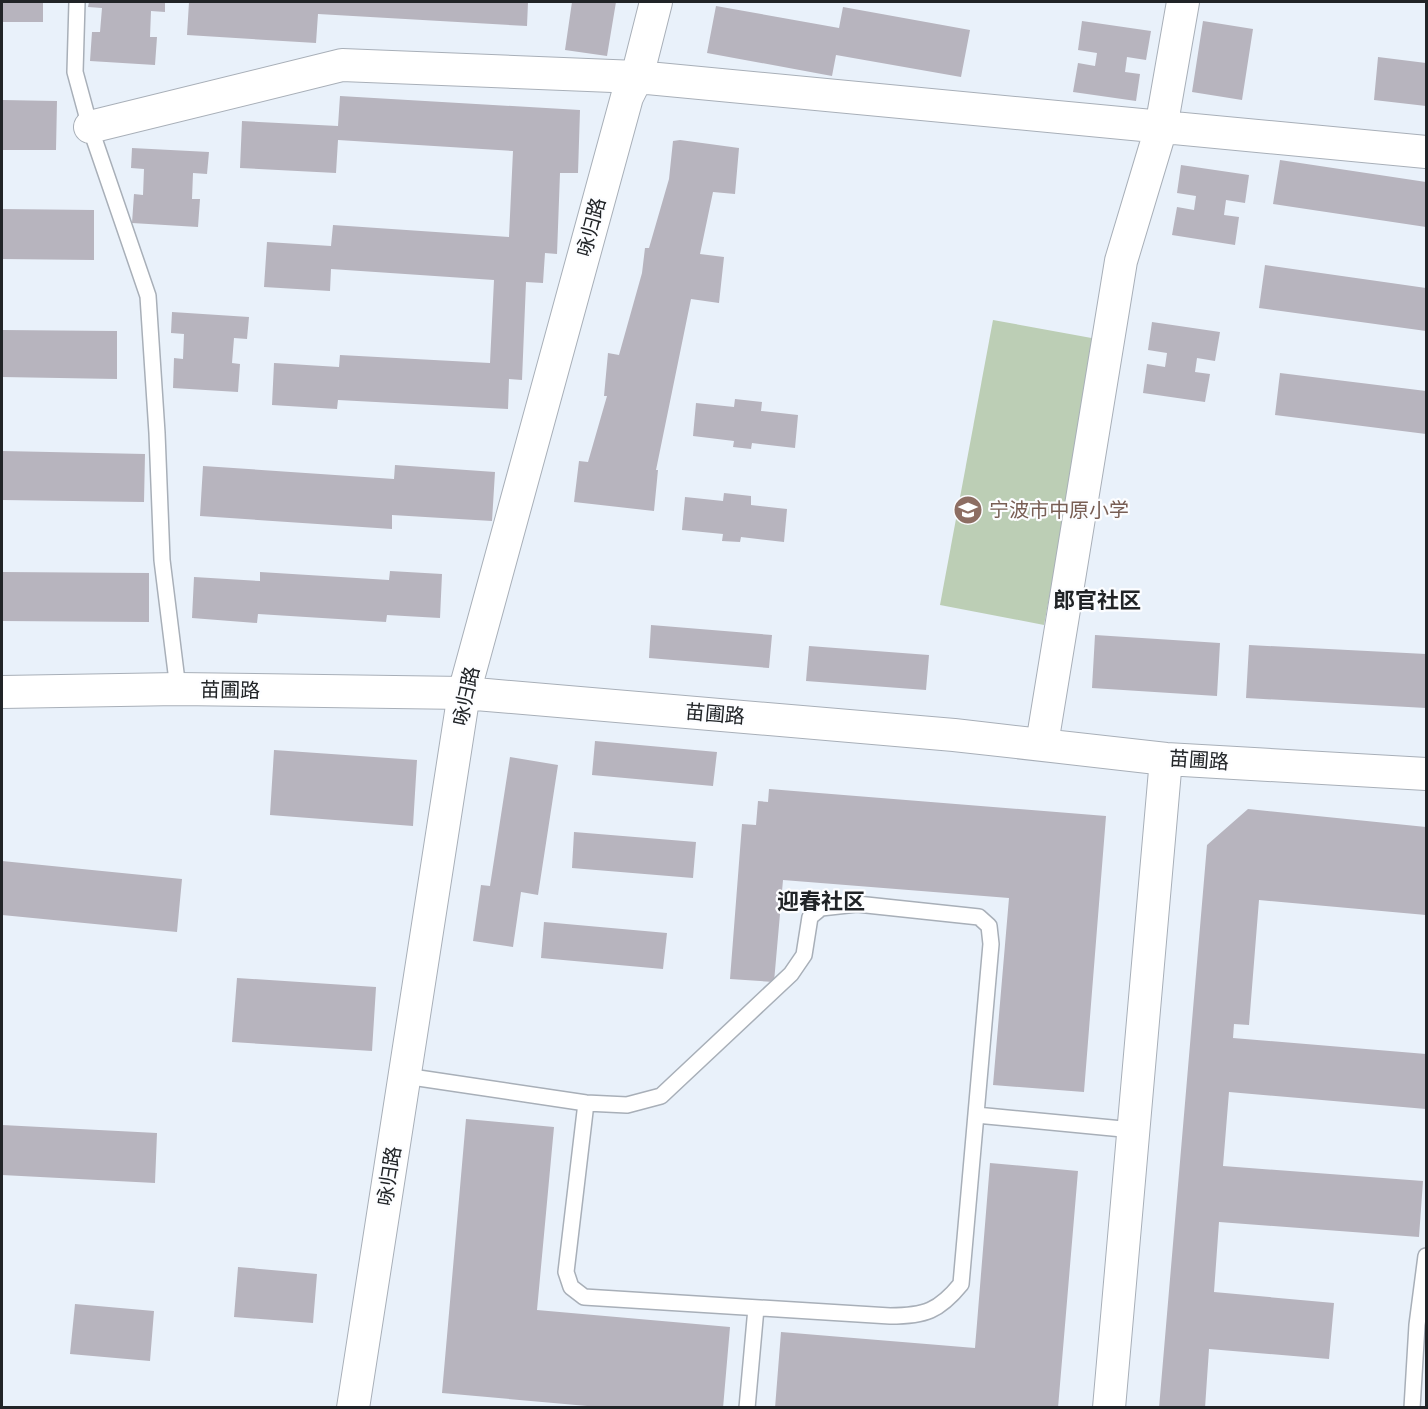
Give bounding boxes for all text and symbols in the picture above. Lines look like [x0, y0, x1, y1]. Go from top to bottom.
street label: 咏归路 [572, 195, 610, 259]
school or university icon: 宁波市中原小学 [952, 494, 984, 526]
place label: 宁波市中原小学 [989, 498, 1129, 522]
district label: 郎官社区 [1053, 588, 1141, 613]
street label: 咏归路 [448, 664, 484, 728]
street label: 苗圃路 [200, 677, 260, 703]
street label: 苗圃路 [684, 699, 746, 729]
street label: 苗圃路 [1168, 746, 1230, 774]
district label: 迎春社区 [777, 889, 865, 914]
street label: 咏归路 [372, 1144, 406, 1208]

